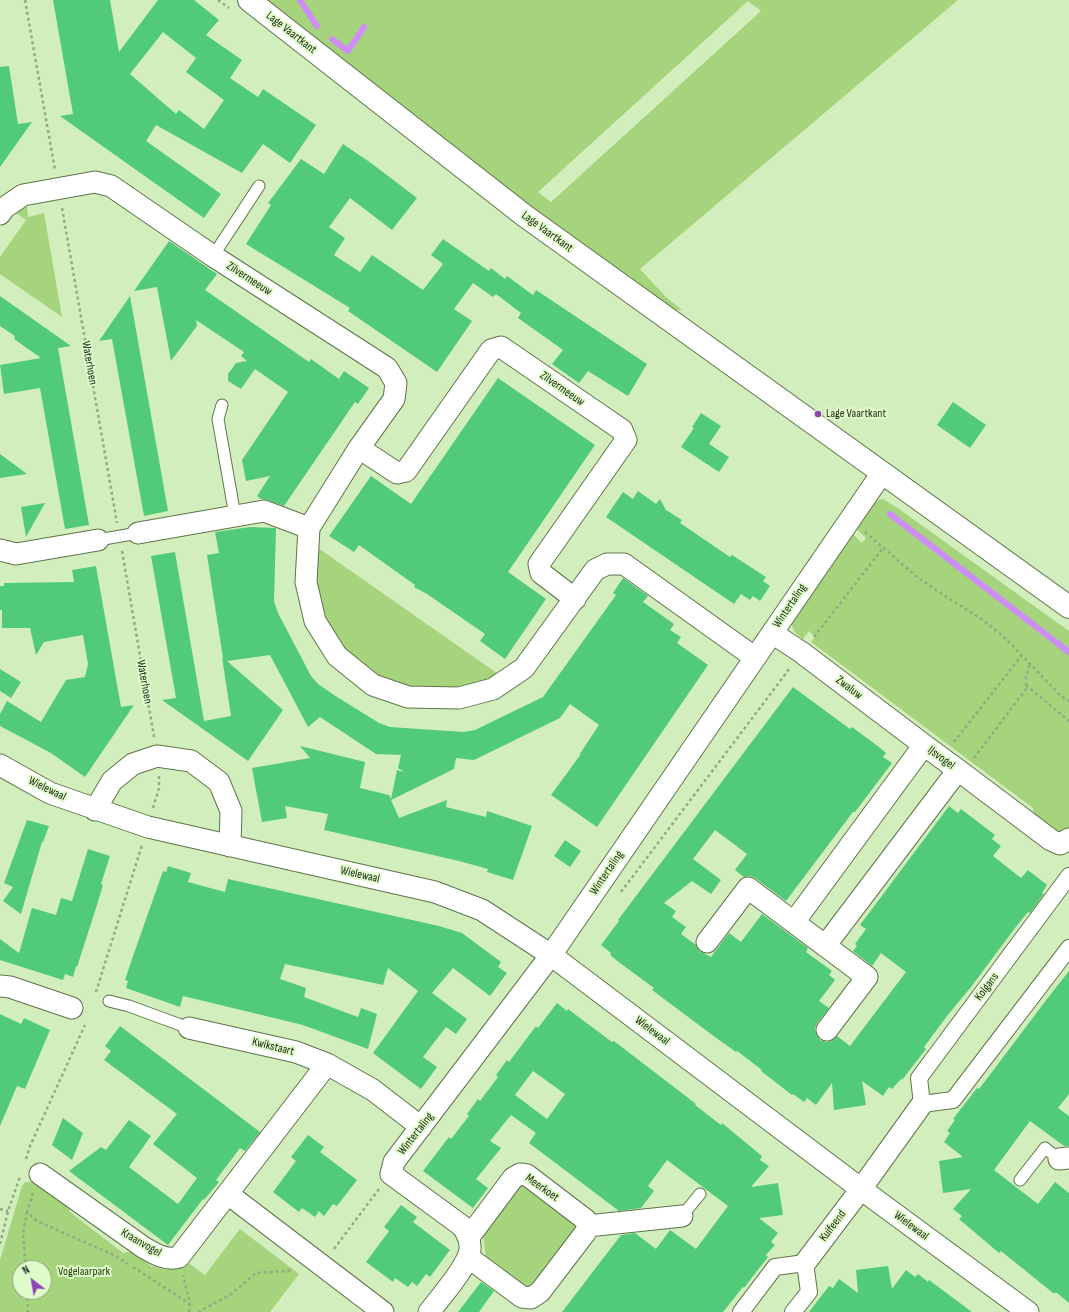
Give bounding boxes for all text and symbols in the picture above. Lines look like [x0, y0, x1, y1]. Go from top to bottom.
street label: Lage Vaartkant [263, 9, 319, 57]
street label: Lage Vaartkant [518, 209, 576, 255]
street label: Zilvermeeuw [224, 259, 274, 299]
street label: Waterhoen [78, 340, 100, 386]
street label: Zilvermeeuw [537, 368, 587, 410]
place label: Lage Vaartkant [826, 407, 886, 421]
marker: Lage Vaartkant [813, 409, 823, 419]
street label: Wintertaling [770, 581, 810, 631]
street label: Waterhoen [133, 659, 155, 705]
street label: Zwaluw [833, 673, 865, 703]
street label: IJsvogel [925, 743, 957, 773]
street label: Wielewaal [26, 774, 68, 804]
street label: Wintertaling [587, 848, 627, 898]
street label: Wielewaal [339, 863, 381, 887]
street label: Kolgans [972, 970, 1002, 1004]
street label: Wielewaal [632, 1013, 672, 1049]
street label: Kwikstaart [250, 1035, 296, 1059]
street label: Wintertaling [395, 1110, 437, 1158]
street label: Meerkoet [522, 1171, 562, 1205]
street label: Kuifeend [817, 1207, 849, 1245]
street label: Wielewaal [891, 1208, 931, 1244]
street label: Kraanvogel [118, 1226, 164, 1260]
north arrow [12, 1260, 52, 1300]
text: N [20, 1263, 32, 1277]
park label: Vogelaarpark [58, 1265, 110, 1279]

